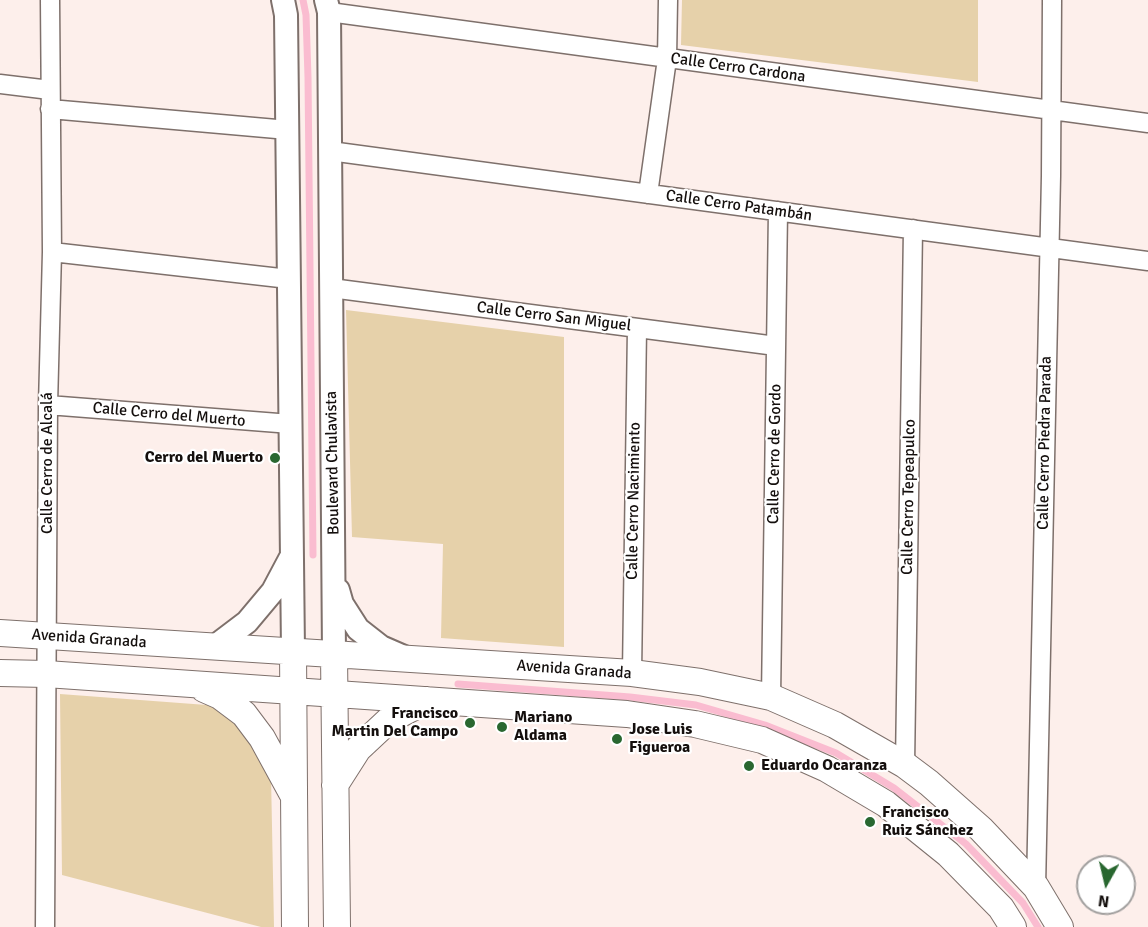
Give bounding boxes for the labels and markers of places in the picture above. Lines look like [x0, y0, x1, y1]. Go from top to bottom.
place label: Cerro del Muerto [145, 448, 263, 468]
marker: Cerro del Muerto [268, 451, 282, 465]
place label: Francisco Martin Del Campo [331, 704, 458, 742]
place label: Mariano Aldama [514, 708, 572, 746]
marker: Francisco Martin Del Campo [463, 716, 477, 730]
marker: Mariano Aldama [495, 720, 509, 734]
place label: Jose Luis Figueroa [629, 720, 692, 758]
marker: Jose Luis Figueroa [610, 732, 624, 746]
place label: Eduardo Ocaranza [761, 756, 887, 776]
marker: Eduardo Ocaranza [742, 759, 756, 773]
place label: Francisco Ruiz Sánchez [882, 803, 973, 841]
marker: Francisco Ruiz Sánchez [863, 815, 877, 829]

